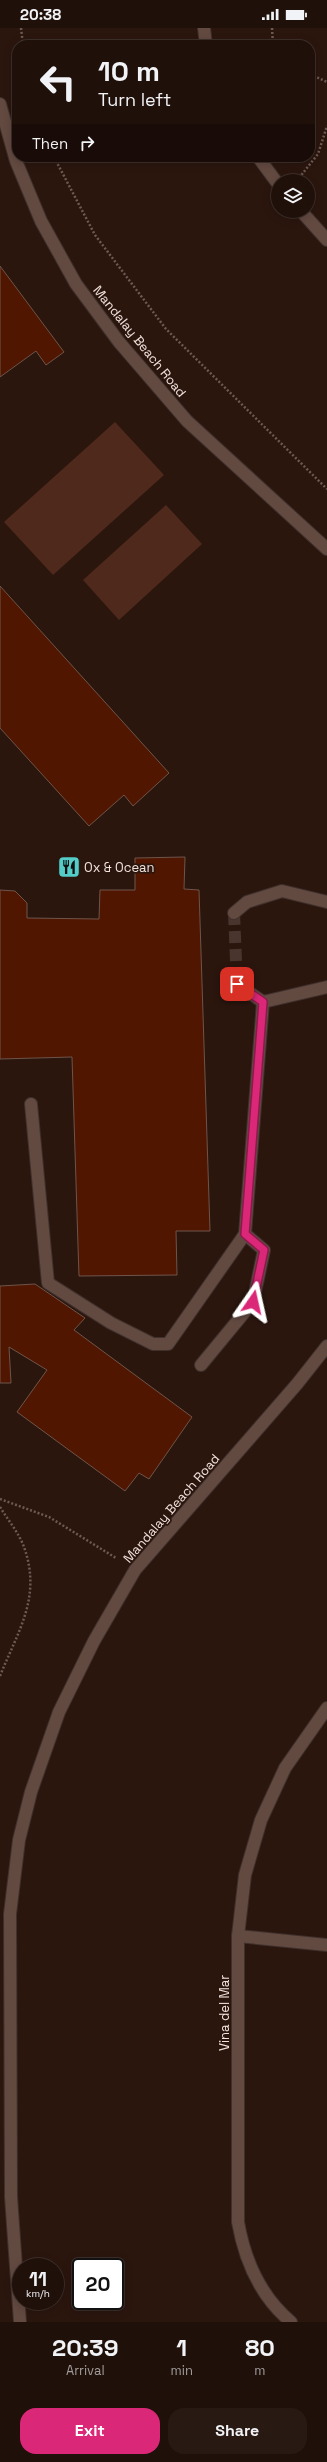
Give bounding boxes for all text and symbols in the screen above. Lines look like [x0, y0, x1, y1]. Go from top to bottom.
text: 20:38 [20, 5, 61, 24]
text: 10 m [98, 53, 160, 89]
icon: left [32, 56, 84, 108]
text: Turn left [98, 88, 171, 111]
icon: right [76, 132, 98, 154]
text: Then [32, 134, 68, 153]
map controls [271, 174, 315, 218]
button: layers [271, 174, 315, 218]
street label: Mandalay Beach Road [89, 282, 190, 401]
restaurant icon: Ox & Ocean [56, 854, 82, 880]
place label: Ox & Ocean [84, 859, 155, 876]
pin [220, 967, 254, 1001]
icon: arrive [226, 973, 248, 995]
position arrow [232, 1281, 274, 1323]
street label: Mandalay Beach Road [119, 1450, 223, 1566]
street label: Vina del Mar [216, 1975, 233, 2051]
speed limit sign: 20 [72, 2258, 124, 2310]
text: 11 [29, 2266, 47, 2292]
text: km/h [26, 2287, 50, 2300]
text: 20:39 [52, 2332, 118, 2363]
text: 1 [176, 2332, 187, 2363]
text: 80 [245, 2332, 275, 2363]
text: Arrival [66, 2362, 105, 2379]
text: min [171, 2362, 193, 2379]
text: m [254, 2362, 266, 2379]
button: Exit [20, 2408, 160, 2454]
button: Share [168, 2408, 307, 2454]

